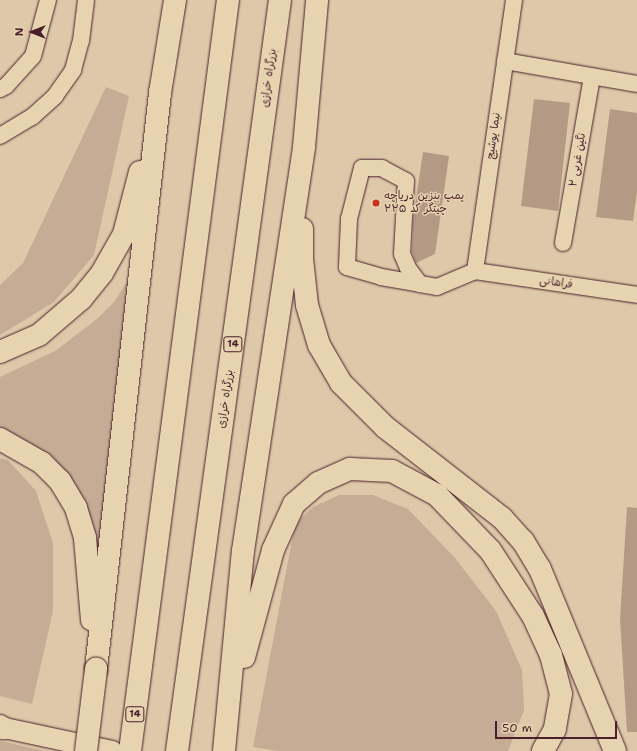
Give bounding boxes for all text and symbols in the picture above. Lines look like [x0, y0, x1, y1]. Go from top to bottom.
north arrow [12, 12, 52, 52]
text: N [12, 28, 27, 36]
street label: بزرگراه خرازی [258, 48, 280, 108]
street label: نیما یوشیج [484, 112, 504, 160]
street label: نگین غربی ۲ [567, 132, 589, 188]
place label: پمپ بنزین دریاچه چیتگر کد ۲۲۵ [384, 190, 464, 216]
marker: پمپ بنزین دریاچه چیتگر کد ۲۲۵ [371, 198, 381, 208]
street label: فراهانی [539, 274, 573, 292]
road number: 14 [223, 336, 243, 352]
street label: بزرگراه خرازی [215, 369, 237, 429]
road number: 14 [125, 706, 145, 722]
scale bar [497, 713, 619, 739]
text: 50 m [502, 720, 532, 736]

